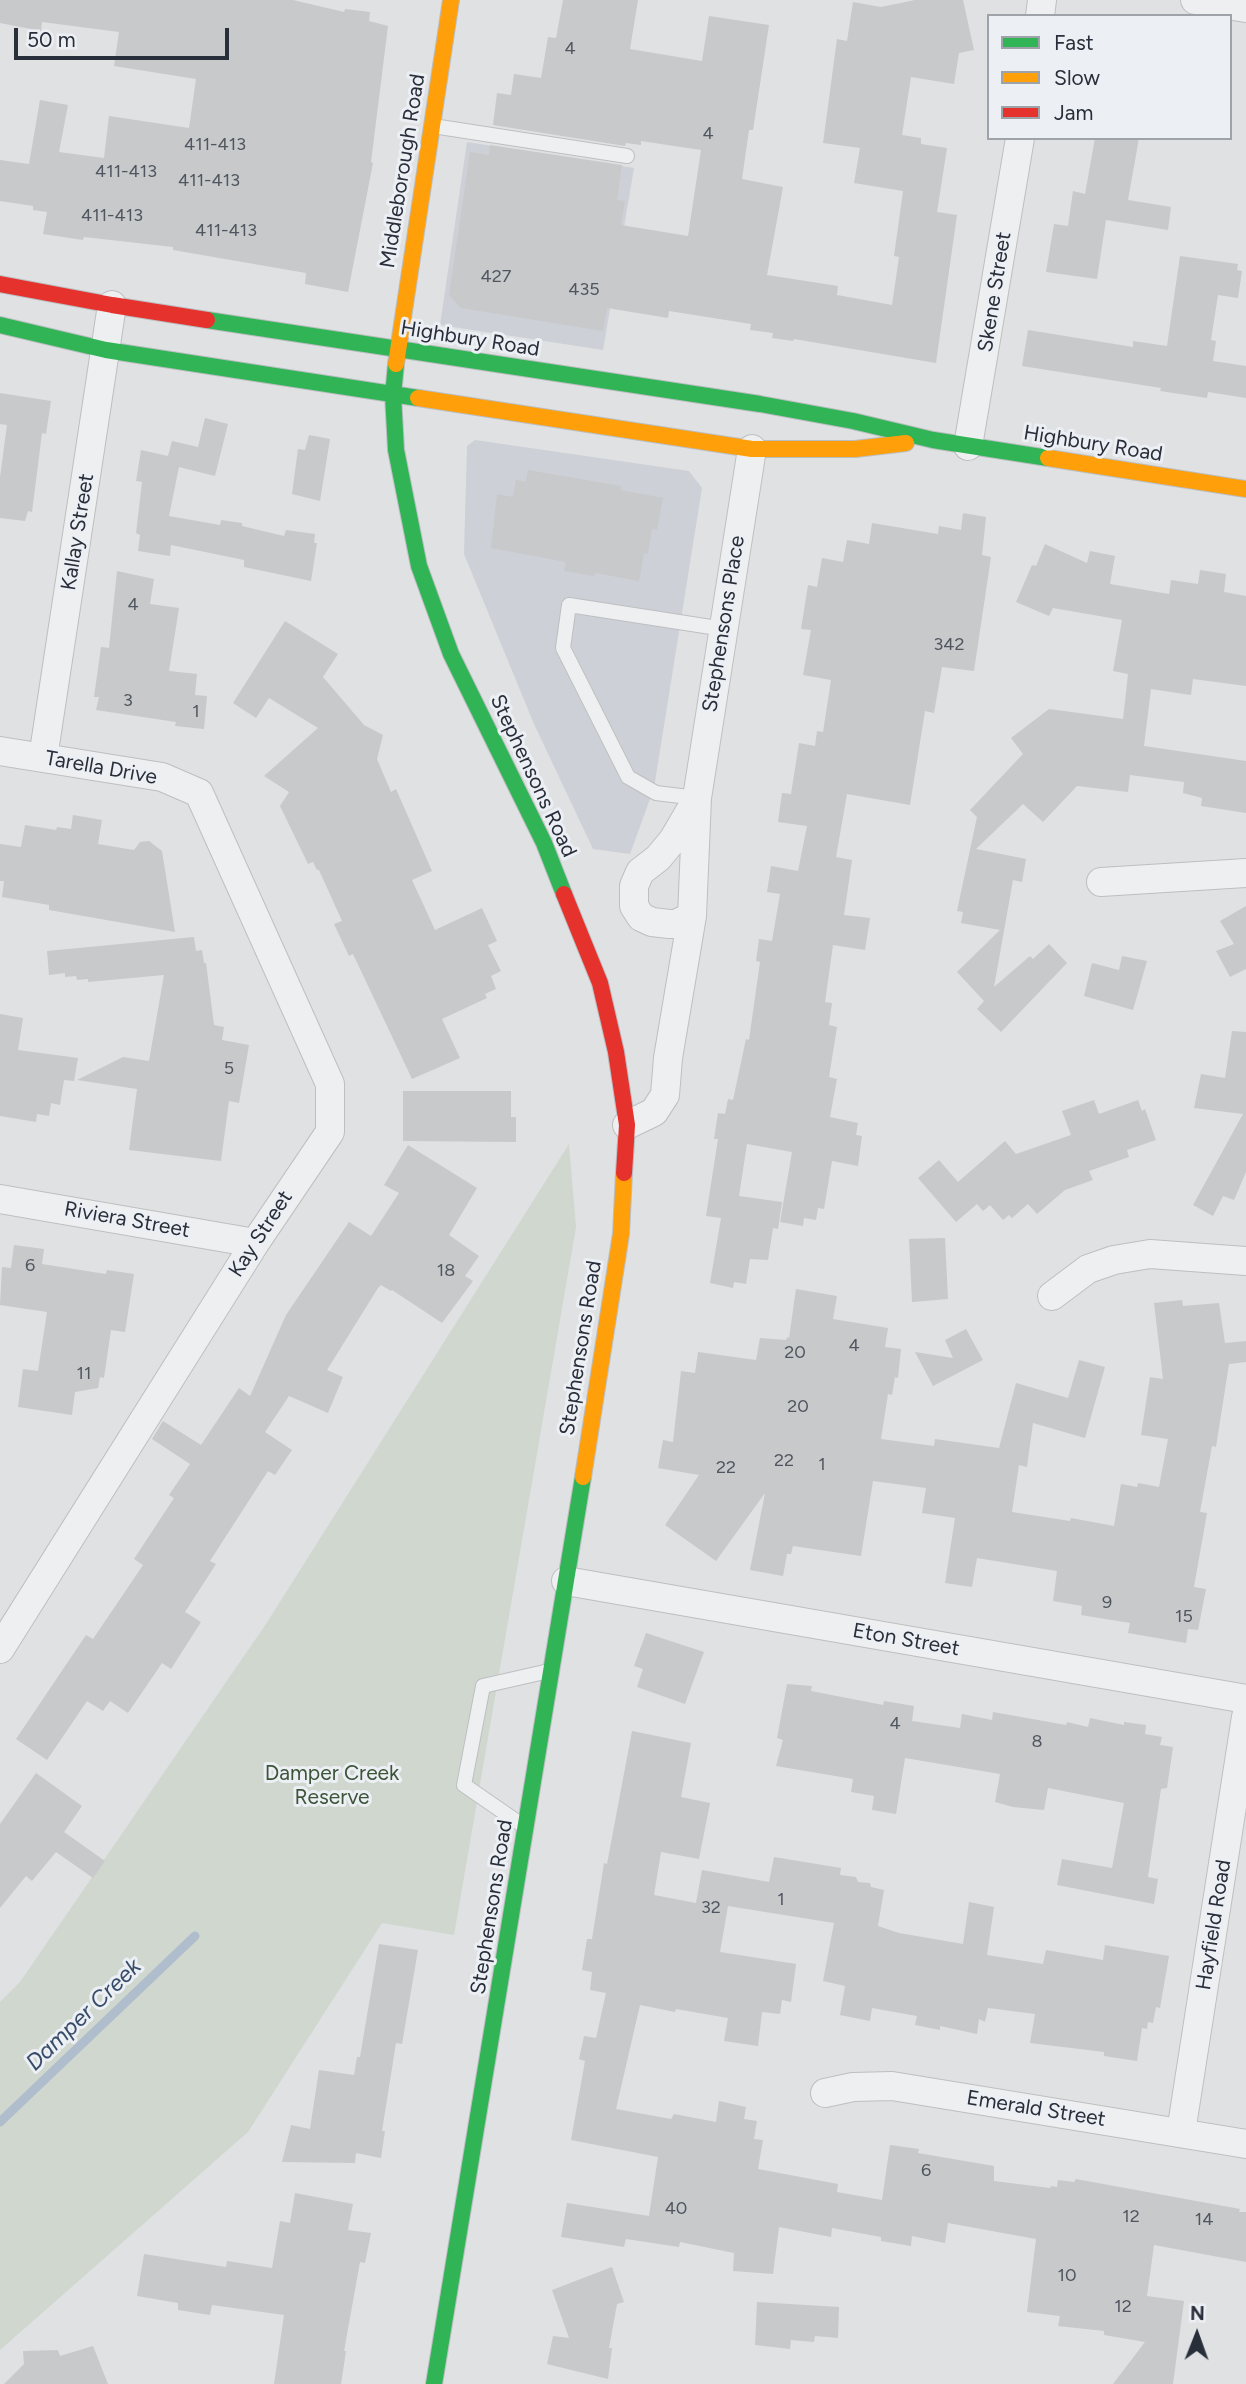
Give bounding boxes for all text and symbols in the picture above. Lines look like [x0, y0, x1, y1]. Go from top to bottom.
scale bar [18, 14, 233, 58]
legend [987, 14, 1232, 140]
text: 50 m [27, 27, 76, 52]
text: Fast [1054, 30, 1094, 55]
house number: 4 [564, 38, 576, 60]
text: Slow [1054, 65, 1100, 90]
street label: Middleborough Road [375, 72, 431, 270]
text: Jam [1054, 100, 1093, 125]
house number: 4 [702, 123, 714, 145]
house number: 411-413 [184, 134, 246, 156]
house number: 411-413 [95, 161, 157, 183]
house number: 411-413 [178, 170, 240, 192]
house number: 411-413 [81, 205, 143, 227]
house number: 411-413 [195, 220, 257, 242]
street label: Skene Street [973, 230, 1017, 354]
house number: 427 [481, 266, 511, 288]
house number: 435 [568, 279, 600, 301]
street label: Highbury Road [399, 316, 541, 362]
street label: Highbury Road [1022, 421, 1164, 467]
street label: Kallay Street [56, 472, 100, 592]
street label: Stephensons Place [698, 534, 750, 714]
house number: 4 [127, 594, 139, 616]
house number: 342 [933, 634, 965, 656]
house number: 3 [123, 690, 133, 712]
street label: Stephensons Road [484, 691, 582, 861]
house number: 1 [192, 701, 200, 723]
street label: Tarella Drive [43, 746, 159, 790]
house number: 5 [224, 1058, 234, 1080]
street label: Kay Street [224, 1186, 298, 1282]
street label: Riviera Street [62, 1197, 192, 1243]
house number: 6 [25, 1255, 35, 1277]
street label: Stephensons Road [555, 1259, 607, 1437]
house number: 18 [437, 1260, 455, 1282]
house number: 4 [848, 1335, 860, 1357]
house number: 20 [784, 1342, 806, 1364]
house number: 11 [77, 1363, 91, 1385]
house number: 20 [787, 1396, 809, 1418]
house number: 22 [774, 1450, 794, 1472]
house number: 1 [818, 1454, 826, 1476]
house number: 22 [716, 1457, 736, 1479]
house number: 9 [1102, 1592, 1112, 1614]
house number: 15 [1175, 1606, 1193, 1628]
street label: Eton Street [851, 1618, 961, 1662]
house number: 4 [889, 1713, 901, 1735]
house number: 8 [1031, 1731, 1043, 1753]
park label: Damper Creek Reserve [265, 1761, 399, 1811]
street label: Stephensons Road [466, 1818, 518, 1996]
street label: Hayfield Road [1191, 1858, 1237, 1992]
house number: 1 [777, 1889, 785, 1911]
house number: 32 [701, 1897, 721, 1919]
water label: Damper Creek [21, 1953, 147, 2077]
street label: Emerald Street [965, 2086, 1107, 2132]
house number: 6 [921, 2160, 931, 2182]
house number: 40 [665, 2198, 687, 2220]
house number: 12 [1122, 2206, 1140, 2228]
house number: 14 [1195, 2209, 1213, 2231]
house number: 10 [1058, 2265, 1076, 2287]
house number: 12 [1114, 2296, 1132, 2318]
north arrow [1162, 2300, 1232, 2370]
text: N [1190, 2302, 1205, 2325]

